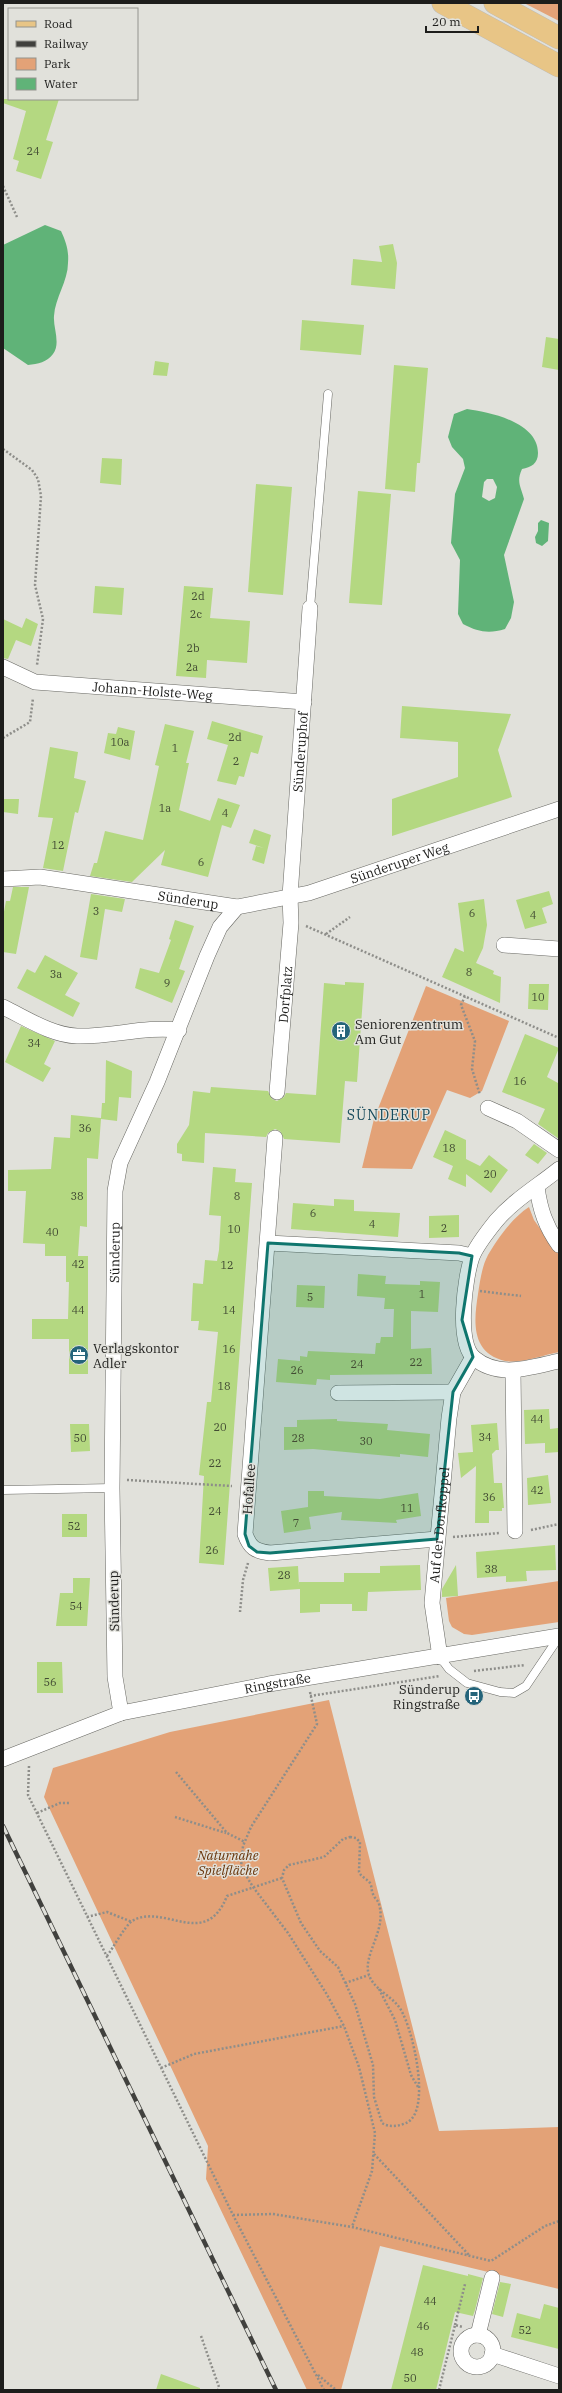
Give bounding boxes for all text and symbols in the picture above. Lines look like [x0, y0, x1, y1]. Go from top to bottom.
legend [8, 8, 138, 100]
scale bar [426, 8, 478, 34]
text: 20 m [432, 14, 461, 29]
text: Road [44, 16, 73, 31]
text: Railway [44, 36, 89, 51]
text: Park [44, 56, 70, 71]
text: Water [44, 76, 78, 91]
house number: 24 [26, 144, 40, 158]
house number: 2d [191, 589, 205, 603]
house number: 2c [190, 607, 202, 621]
house number: 2b [186, 641, 200, 655]
house number: 2a [186, 660, 198, 674]
street label: Johann-Holste-Weg [92, 678, 213, 704]
street label: Sünderuphof [289, 709, 311, 793]
house number: 2d [228, 730, 242, 744]
house number: 10a [110, 735, 130, 749]
house number: 1 [172, 741, 178, 755]
house number: 2 [233, 754, 239, 768]
house number: 1a [159, 801, 171, 815]
house number: 4 [222, 806, 229, 820]
house number: 12 [51, 838, 65, 852]
street label: Sünderuper Weg [348, 838, 451, 887]
house number: 6 [198, 855, 204, 869]
street label: Sünderup [157, 887, 220, 913]
house number: 3 [93, 904, 99, 918]
house number: 6 [469, 906, 475, 920]
house number: 4 [530, 908, 537, 922]
street label: Dorfplatz [274, 965, 296, 1023]
house number: 8 [466, 965, 472, 979]
house number: 3a [50, 967, 62, 981]
house number: 9 [164, 976, 170, 990]
house number: 10 [531, 990, 545, 1004]
place label: Seniorenzentrum Am Gut [355, 1016, 463, 1048]
building icon: Seniorenzentrum Am Gut [330, 1020, 352, 1042]
house number: 34 [27, 1036, 41, 1050]
house number: 16 [513, 1074, 527, 1088]
district label: SÜNDERUP [347, 1106, 431, 1124]
house number: 36 [78, 1121, 92, 1135]
house number: 18 [442, 1141, 456, 1155]
house number: 20 [483, 1167, 497, 1181]
house number: 38 [70, 1189, 84, 1203]
house number: 8 [234, 1189, 240, 1203]
house number: 6 [310, 1206, 316, 1220]
house number: 4 [369, 1217, 376, 1231]
house number: 2 [441, 1221, 447, 1235]
street label: Sünderup [106, 1222, 123, 1283]
house number: 10 [227, 1222, 241, 1236]
house number: 40 [45, 1225, 59, 1239]
house number: 42 [71, 1257, 85, 1271]
house number: 12 [220, 1258, 234, 1272]
house number: 1 [419, 1287, 425, 1301]
house number: 5 [307, 1290, 313, 1304]
house number: 44 [71, 1303, 85, 1317]
house number: 14 [222, 1303, 236, 1317]
place label: Verlagskontor Adler [93, 1340, 179, 1372]
house number: 16 [222, 1342, 236, 1356]
office icon: Verlagskontor Adler [68, 1344, 90, 1366]
house number: 22 [409, 1355, 423, 1369]
house number: 24 [350, 1357, 364, 1371]
house number: 26 [290, 1363, 304, 1377]
house number: 18 [217, 1379, 231, 1393]
house number: 44 [530, 1412, 544, 1426]
house number: 20 [213, 1420, 227, 1434]
house number: 34 [478, 1430, 492, 1444]
house number: 50 [73, 1431, 87, 1445]
house number: 28 [291, 1431, 305, 1445]
house number: 30 [359, 1434, 373, 1448]
house number: 22 [208, 1456, 222, 1470]
street label: Hofallee [239, 1463, 259, 1515]
street label: Auf der Dorfkoppel [425, 1466, 453, 1584]
house number: 42 [530, 1483, 544, 1497]
house number: 36 [482, 1490, 496, 1504]
house number: 11 [400, 1501, 414, 1515]
house number: 24 [208, 1504, 222, 1518]
house number: 7 [293, 1516, 299, 1530]
house number: 52 [67, 1519, 81, 1533]
house number: 26 [205, 1543, 219, 1557]
house number: 38 [484, 1562, 498, 1576]
house number: 28 [277, 1568, 291, 1582]
street label: Sünderup [105, 1570, 123, 1632]
house number: 54 [69, 1599, 83, 1613]
street label: Ringstraße [243, 1669, 312, 1697]
house number: 56 [43, 1675, 57, 1689]
place label: Sünderup Ringstraße [393, 1681, 460, 1713]
bus stop icon: Sünderup Ringstraße [463, 1685, 485, 1707]
park label: Naturnahe Spielfläche [196, 1847, 259, 1879]
house number: 44 [423, 2294, 437, 2308]
house number: 46 [416, 2319, 430, 2333]
house number: 52 [518, 2323, 532, 2337]
house number: 48 [410, 2345, 424, 2359]
house number: 50 [403, 2371, 417, 2385]

